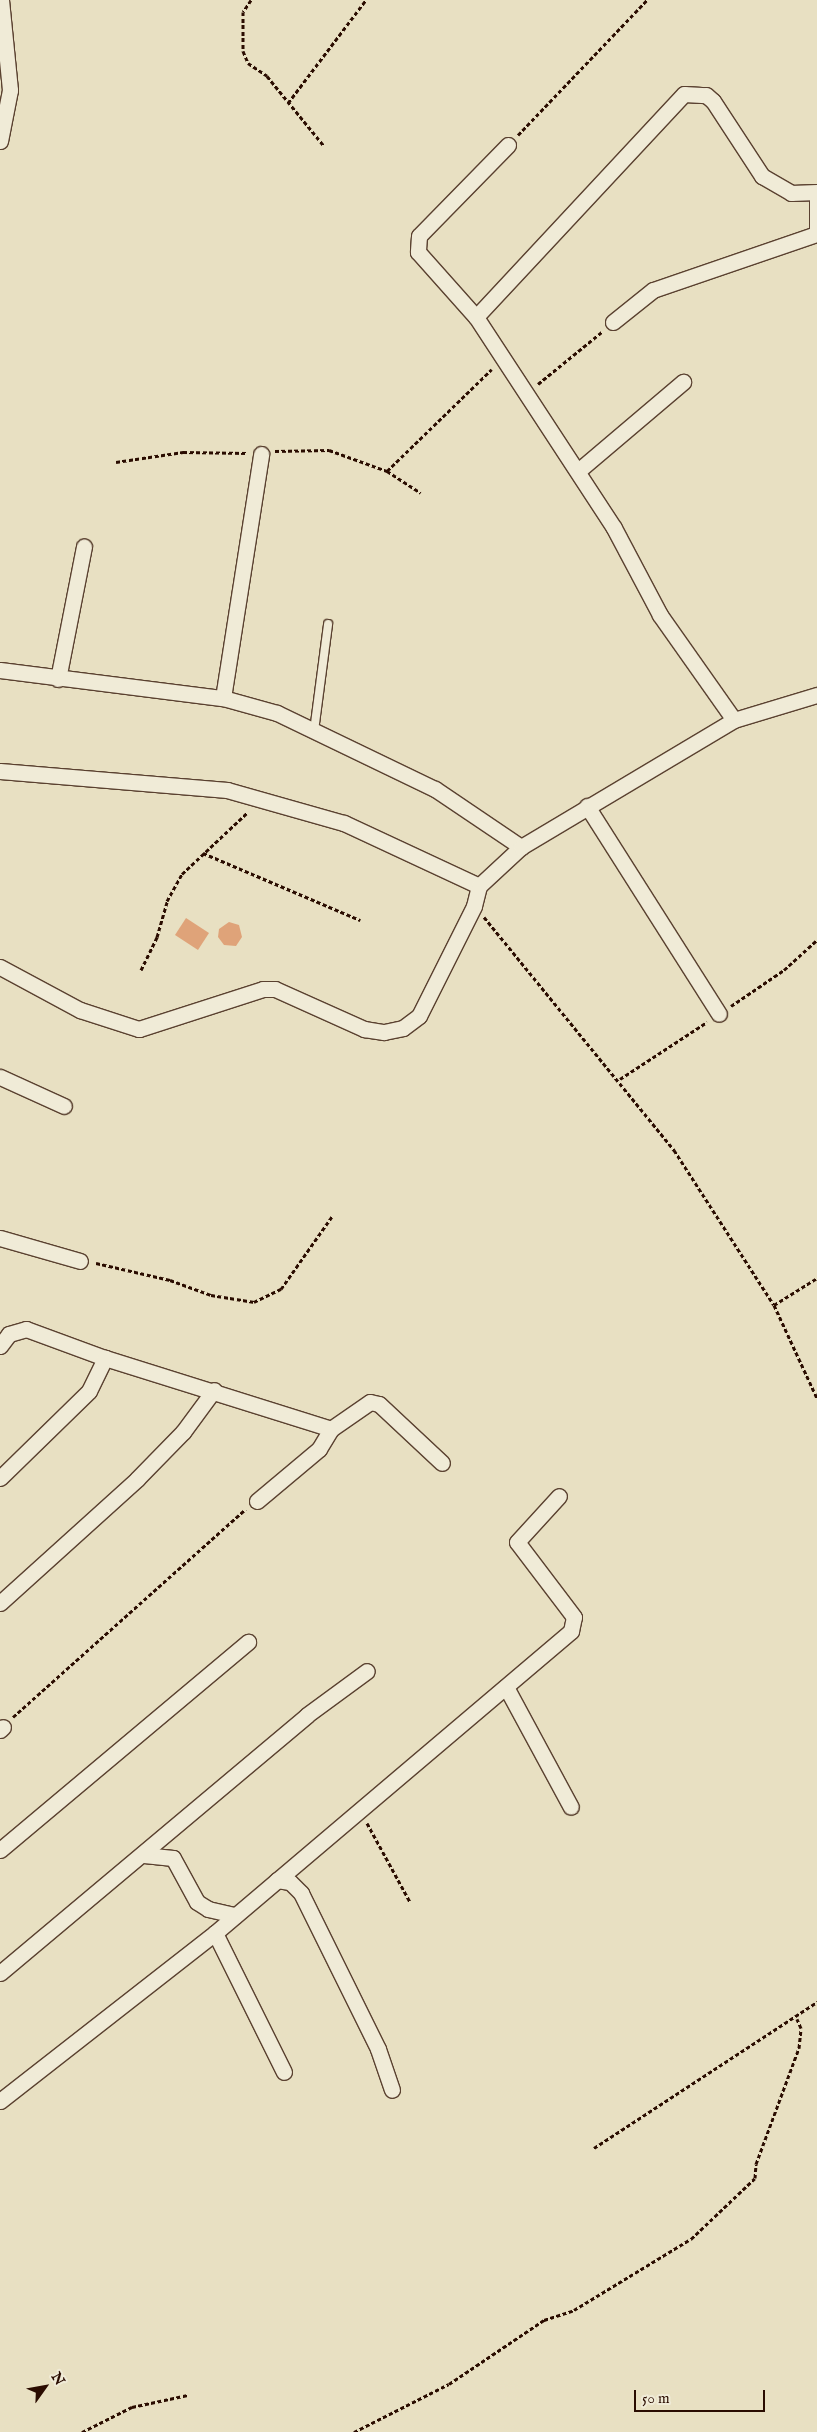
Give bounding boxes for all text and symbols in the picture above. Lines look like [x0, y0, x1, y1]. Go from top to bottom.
north arrow [20, 2362, 70, 2412]
text: N [47, 2369, 69, 2389]
scale bar [637, 2380, 768, 2412]
text: 50 m [642, 2389, 670, 2408]

